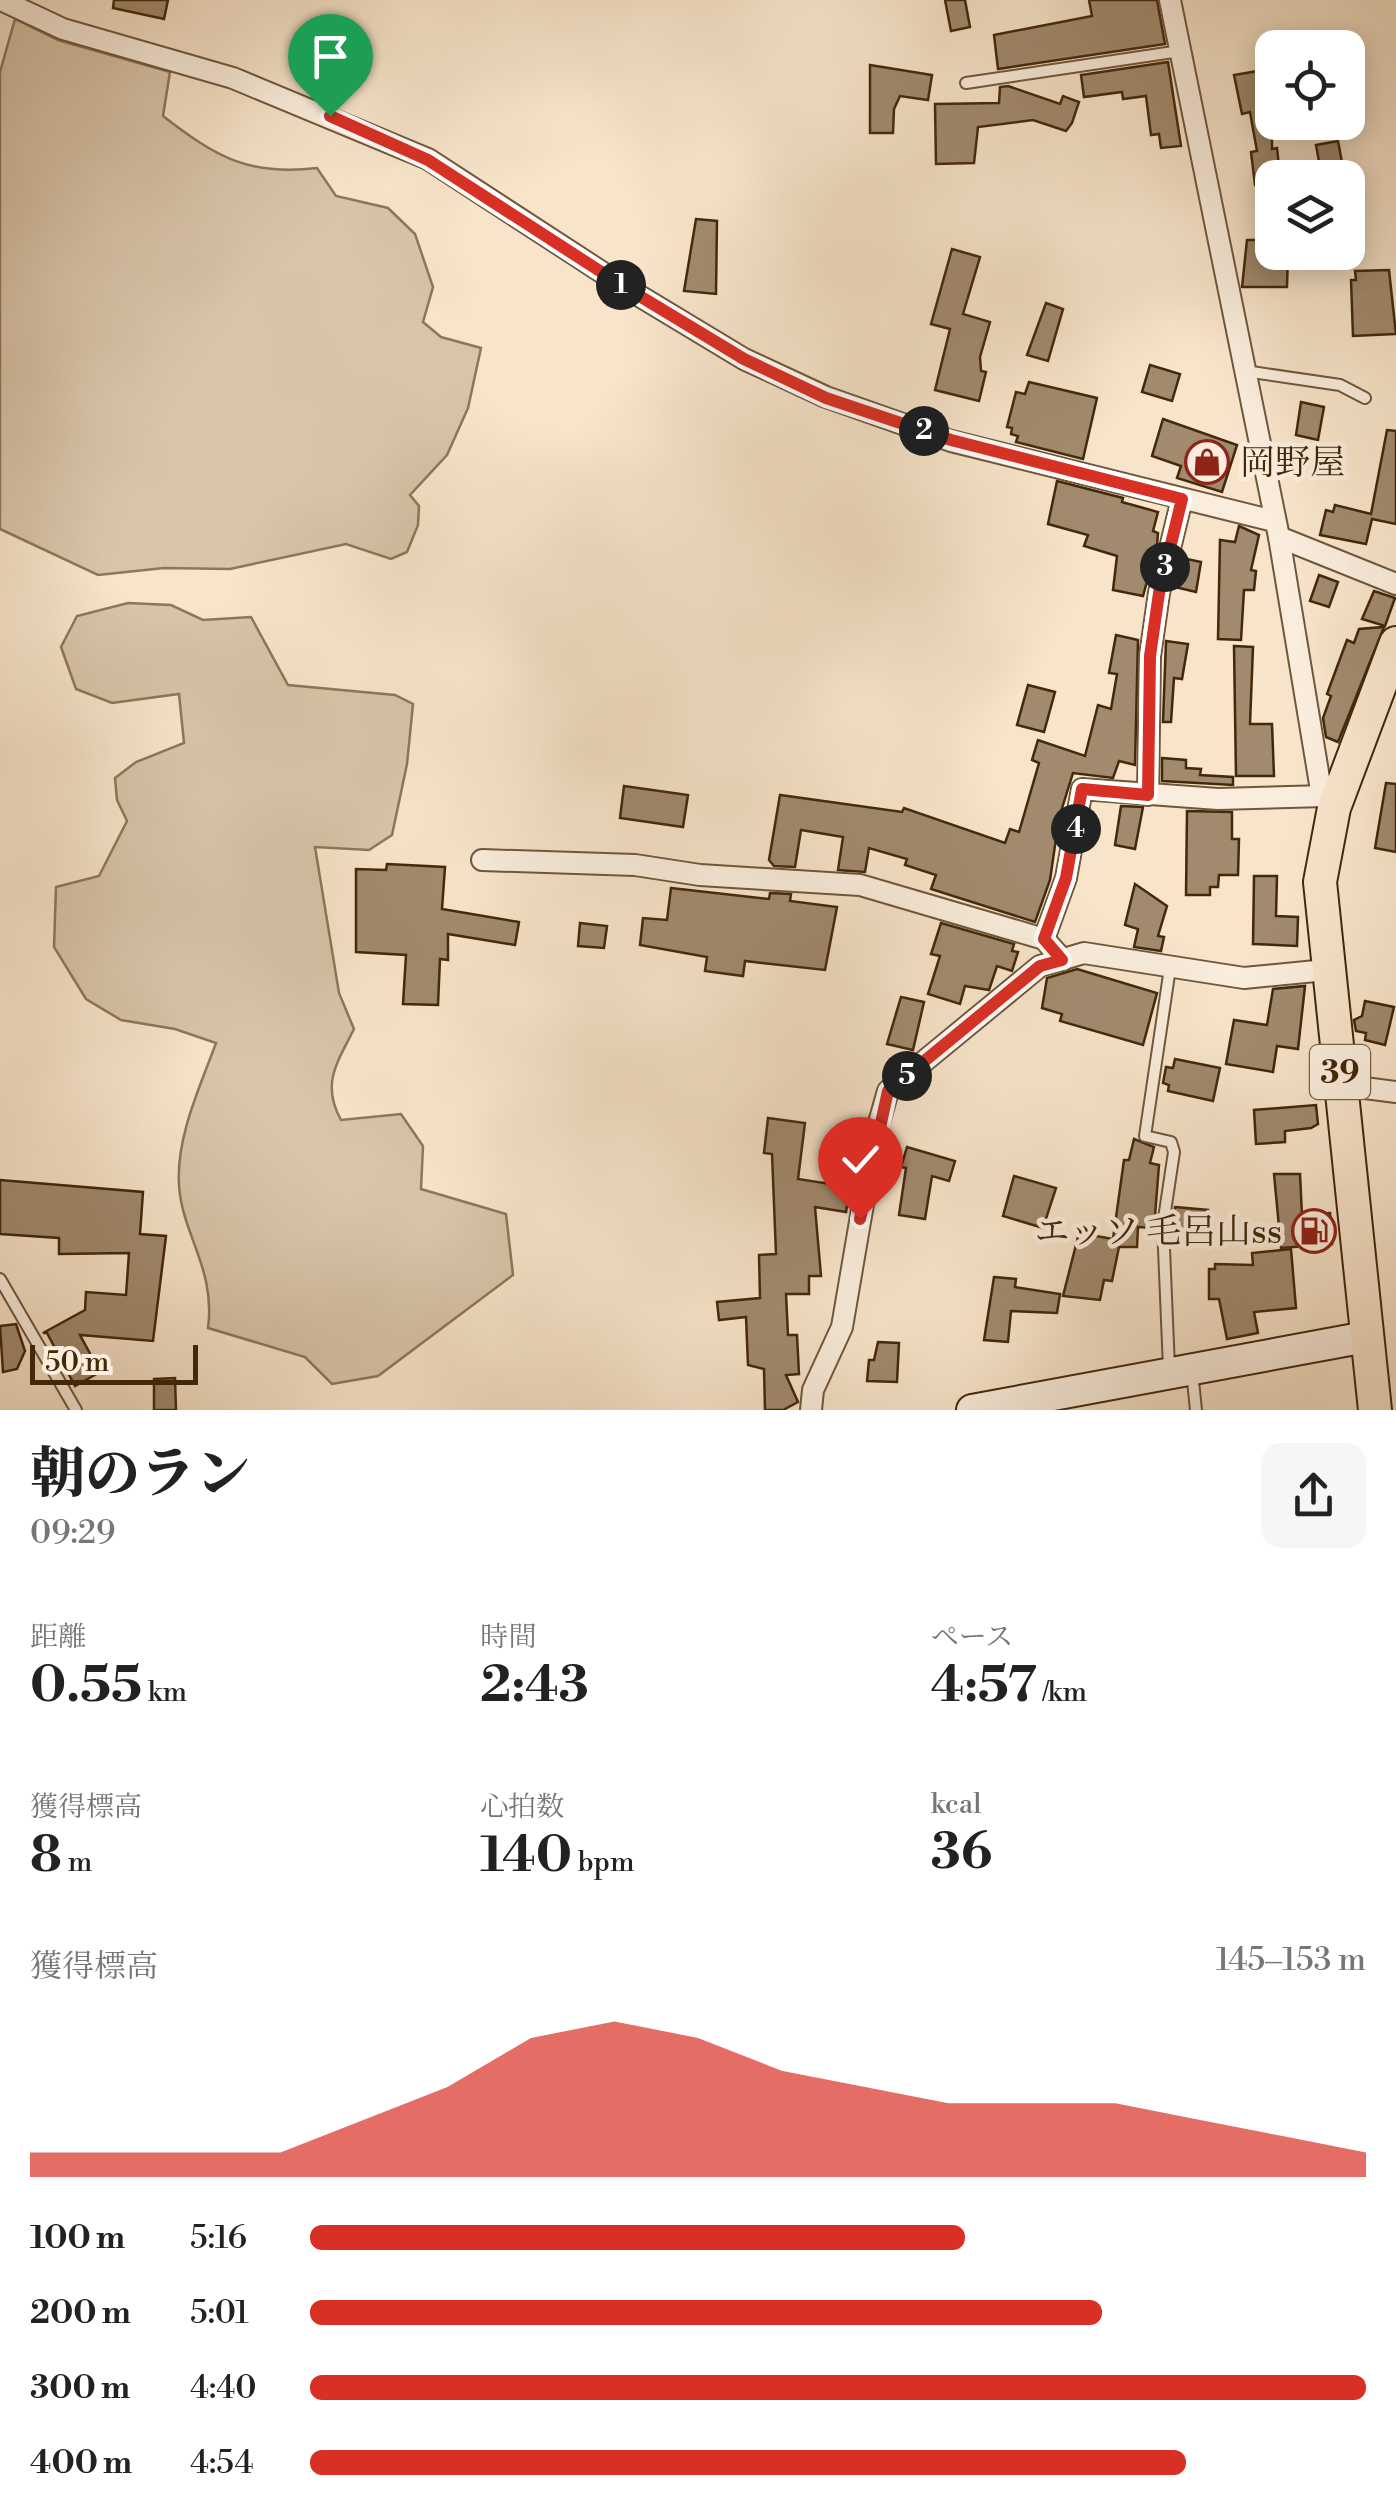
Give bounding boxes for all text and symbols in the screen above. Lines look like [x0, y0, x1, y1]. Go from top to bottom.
pin [288, 14, 373, 117]
icon: arrive [303, 29, 358, 84]
map controls [1255, 30, 1365, 270]
button: locate [1255, 30, 1365, 140]
button: layers [1255, 160, 1365, 270]
pin: 1 [596, 260, 646, 310]
text: 1 [614, 267, 628, 302]
pin: 2 [899, 406, 949, 456]
text: 2 [915, 413, 933, 448]
shop icon: 岡野屋 [1184, 439, 1230, 485]
place label: 岡野屋 [1240, 442, 1345, 485]
pin: 3 [1140, 542, 1190, 592]
text: 3 [1157, 549, 1173, 584]
pin: 4 [1051, 804, 1101, 854]
text: 4 [1067, 811, 1085, 846]
road number: 39 [1310, 1045, 1370, 1099]
pin: 5 [882, 1051, 932, 1101]
text: 5 [898, 1058, 916, 1093]
pin [818, 1117, 903, 1220]
icon: check [833, 1132, 888, 1187]
fuel station icon: エッソ 毛呂山ss [1291, 1208, 1337, 1254]
place label: エッソ 毛呂山ss [1035, 1211, 1282, 1254]
scale bar [30, 1340, 198, 1384]
text: 50 m [45, 1345, 109, 1380]
text: 朝のラン [30, 1441, 250, 1510]
button: share [1261, 1443, 1366, 1548]
text: 09:29 [30, 1513, 115, 1553]
text: 距離 [30, 1620, 86, 1655]
text: 時間 [480, 1620, 536, 1655]
text: ペース [931, 1620, 1013, 1655]
text: 0.55 [30, 1655, 142, 1717]
text: 2:43 [480, 1655, 589, 1717]
text: 4:57 [931, 1655, 1037, 1717]
text: km [142, 1675, 187, 1710]
text: /km [1037, 1675, 1087, 1710]
text: kcal [931, 1787, 981, 1822]
text: 獲得標高 [30, 1790, 142, 1825]
text: 心拍数 [480, 1790, 564, 1825]
text: 36 [931, 1822, 992, 1884]
text: 8 [30, 1825, 62, 1887]
text: 140 [480, 1825, 572, 1887]
text: m [62, 1845, 92, 1880]
text: bpm [572, 1845, 634, 1880]
text: 145–153 m [1216, 1940, 1366, 1980]
text: 獲得標高 [30, 1947, 158, 1987]
text: 100 m [30, 2218, 125, 2258]
text: 5:16 [190, 2218, 247, 2258]
text: 200 m [30, 2293, 131, 2333]
text: 5:01 [190, 2293, 249, 2333]
text: 300 m [30, 2368, 130, 2408]
text: 4:40 [190, 2368, 257, 2408]
text: 400 m [30, 2443, 132, 2483]
text: 4:54 [190, 2443, 254, 2483]

